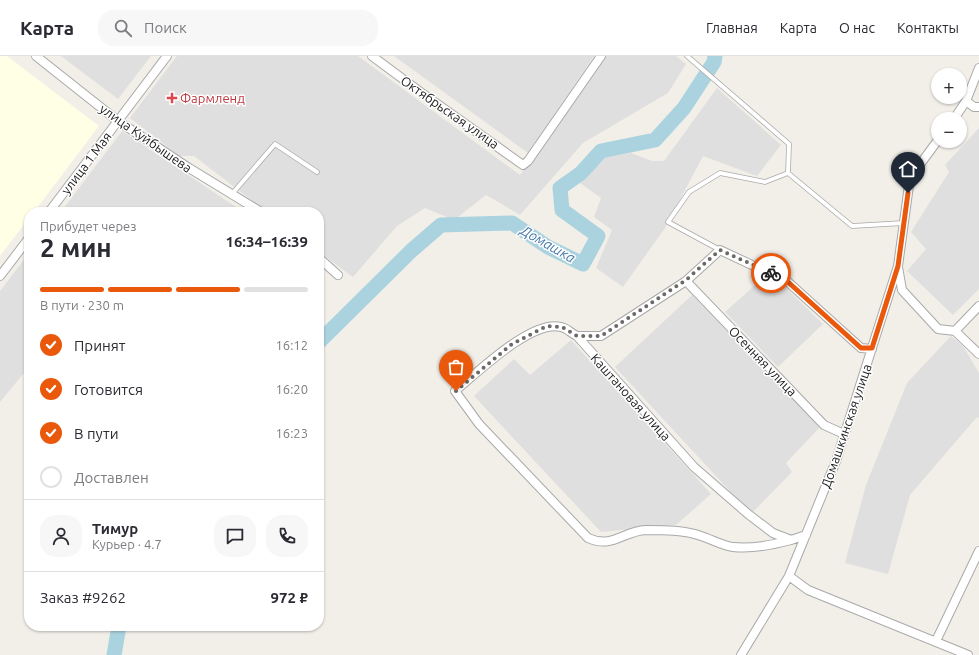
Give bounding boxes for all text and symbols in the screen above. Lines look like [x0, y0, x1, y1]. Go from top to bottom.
search box [98, 10, 378, 46]
text: Карта [20, 17, 74, 39]
icon: search [112, 17, 134, 39]
text: Поиск [144, 19, 187, 36]
text: Главная [706, 20, 758, 36]
text: Карта [780, 20, 817, 36]
text: О нас [839, 20, 875, 36]
text: Контакты [897, 20, 959, 36]
map controls [931, 68, 967, 148]
button: + [931, 68, 967, 104]
street label: Октябрьская улица [398, 73, 502, 151]
place label: Фармленд [180, 91, 245, 105]
marker: Фармленд [167, 93, 177, 103]
street label: улица Куйбышева [97, 101, 195, 175]
button: − [931, 112, 967, 148]
street label: улица 1 Мая [58, 129, 114, 197]
pin [891, 152, 925, 193]
icon: home [897, 158, 919, 180]
text: Прибудет через [40, 219, 137, 233]
water label: Домашка [516, 221, 578, 266]
text: 2 мин [40, 233, 112, 262]
text: 16:34–16:39 [225, 233, 308, 250]
courier [751, 253, 791, 293]
icon: bike [760, 262, 782, 284]
text: В пути · 230 m [40, 298, 124, 312]
street label: Осенняя улица [726, 323, 800, 399]
icon: check [40, 334, 62, 356]
text: Принят [74, 337, 126, 354]
text: 16:12 [275, 338, 308, 352]
pin [439, 350, 473, 391]
street label: Каштановая улица [588, 351, 674, 443]
icon: bag [445, 356, 467, 378]
street label: Домашкинская улица [818, 362, 874, 490]
icon: check [40, 378, 62, 400]
text: Готовится [74, 381, 143, 398]
text: 16:20 [275, 382, 308, 396]
icon: check [40, 422, 62, 444]
text: В пути [74, 425, 119, 442]
text: 16:23 [275, 426, 308, 440]
text: Доставлен [74, 469, 149, 486]
button: person [40, 515, 82, 557]
button: chat [214, 515, 256, 557]
button: phone [266, 515, 308, 557]
text: Тимур [92, 520, 138, 537]
text: Курьер · 4.7 [92, 537, 162, 551]
text: Заказ #9262 [40, 589, 126, 606]
text: 972 ₽ [271, 589, 308, 606]

